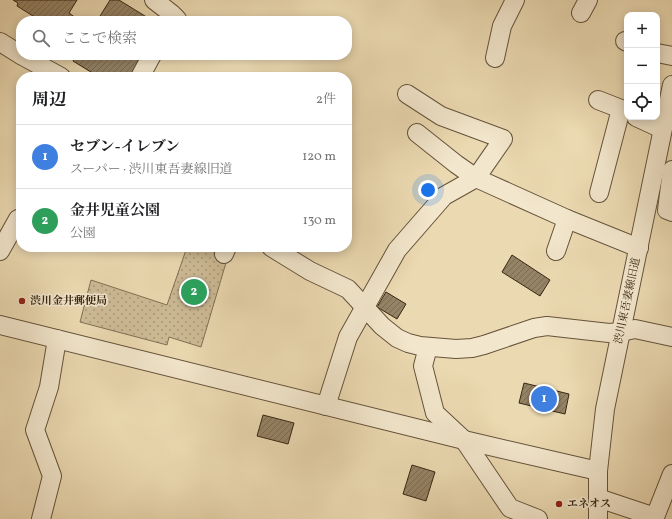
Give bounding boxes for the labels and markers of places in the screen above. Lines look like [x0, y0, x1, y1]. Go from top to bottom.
pin: 2 [181, 277, 207, 307]
place label: 渋川金井郵便局 [30, 294, 107, 309]
marker: 渋川金井郵便局 [17, 296, 27, 306]
pin: 1 [531, 384, 557, 414]
place label: エネオス [567, 497, 611, 512]
marker: エネオス [554, 499, 564, 509]

